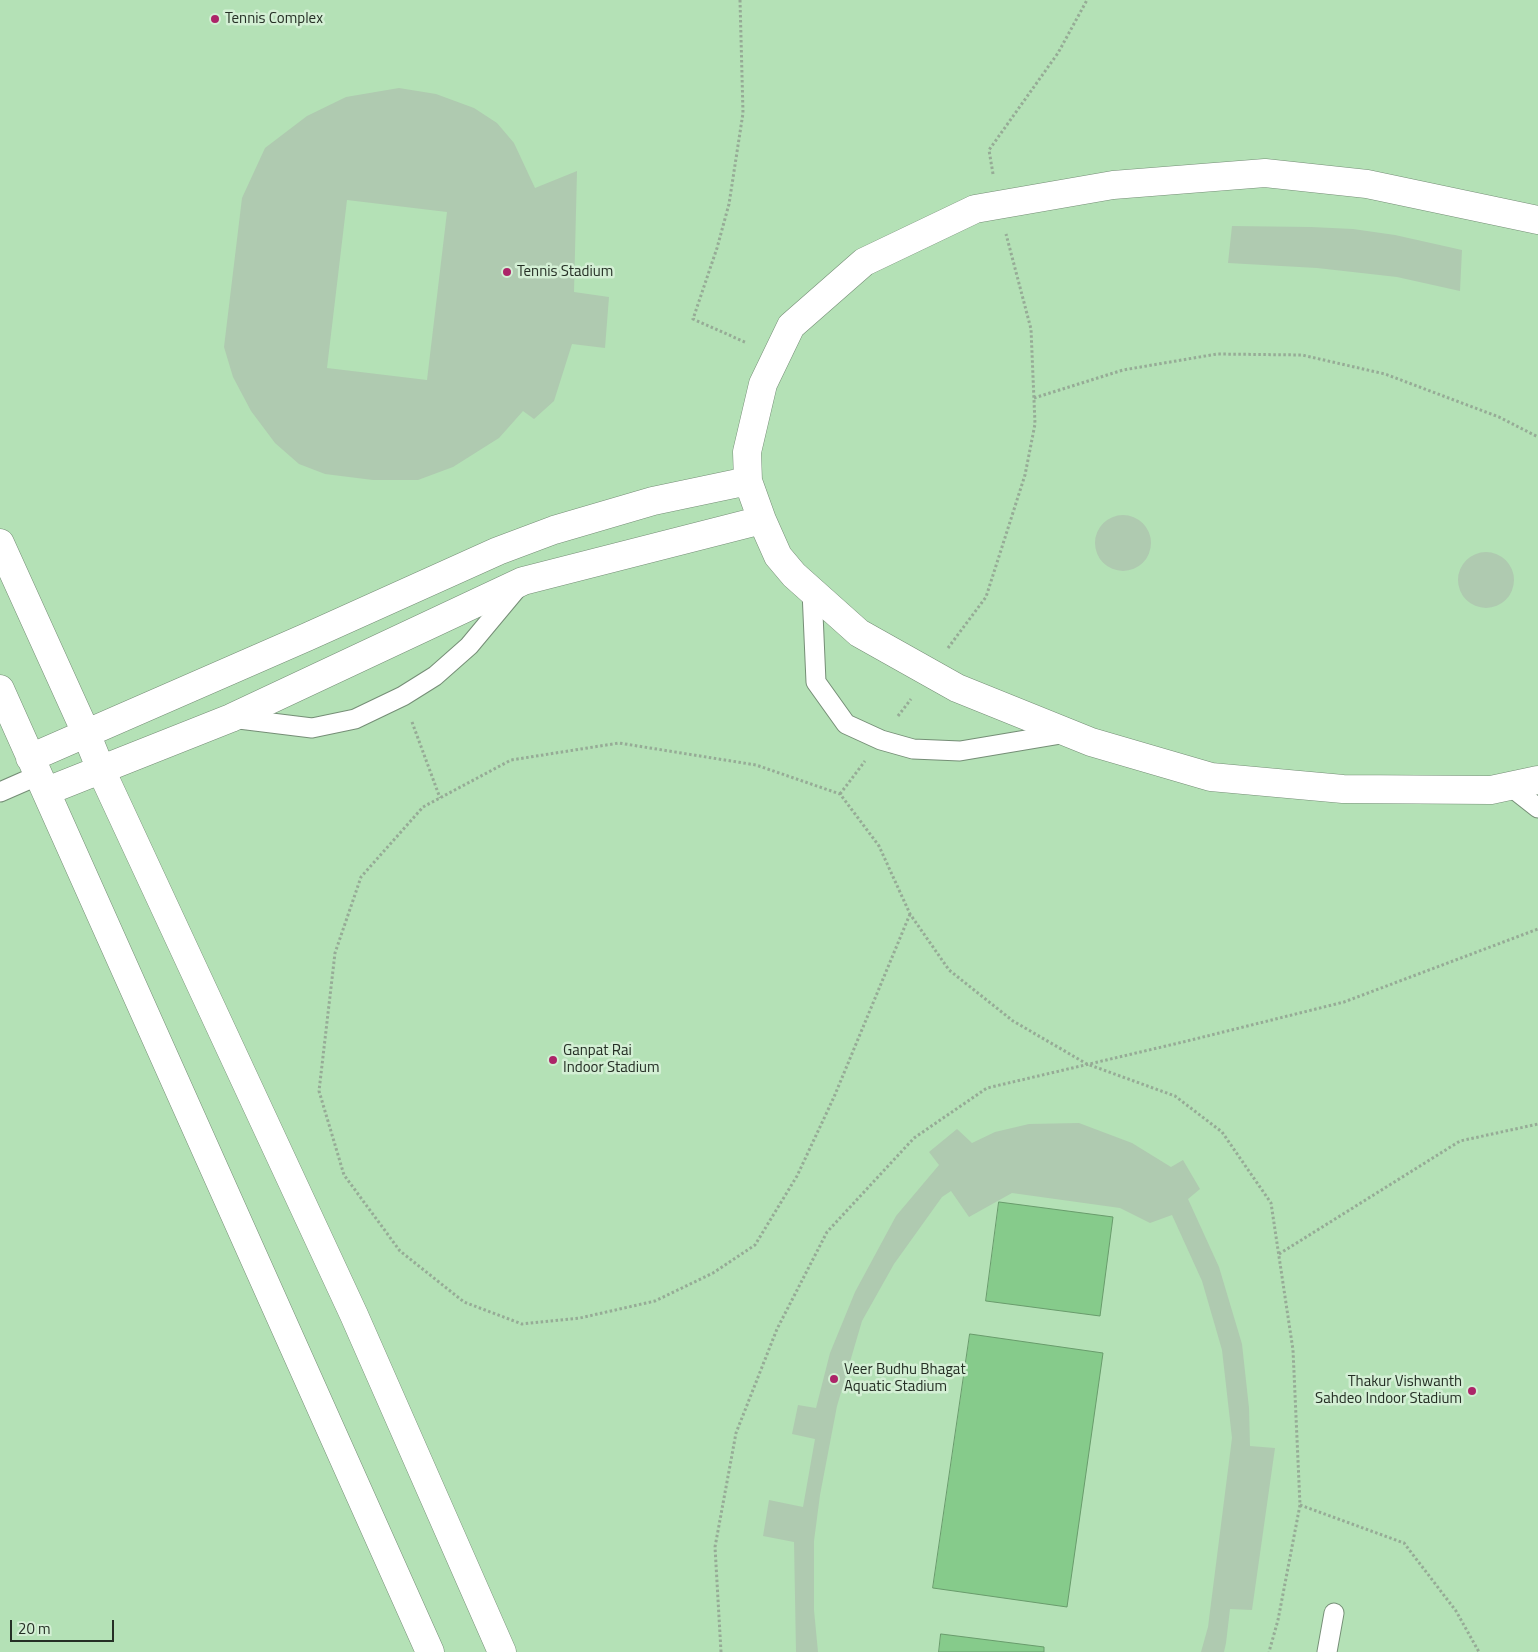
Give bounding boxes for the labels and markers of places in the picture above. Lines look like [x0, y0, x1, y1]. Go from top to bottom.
place label: Tennis Complex [225, 10, 323, 28]
marker: Tennis Complex [209, 13, 221, 25]
place label: Tennis Stadium [517, 263, 613, 281]
marker: Tennis Stadium [501, 266, 513, 278]
place label: Ganpat Rai Indoor Stadium [563, 1042, 660, 1077]
marker: Ganpat Rai Indoor Stadium [547, 1054, 559, 1066]
place label: Veer Budhu Bhagat Aquatic Stadium [844, 1361, 966, 1396]
marker: Veer Budhu Bhagat Aquatic Stadium [828, 1373, 840, 1385]
place label: Thakur Vishwanth Sahdeo Indoor Stadium [1315, 1373, 1462, 1408]
marker: Thakur Vishwanth Sahdeo Indoor Stadium [1466, 1385, 1478, 1397]

